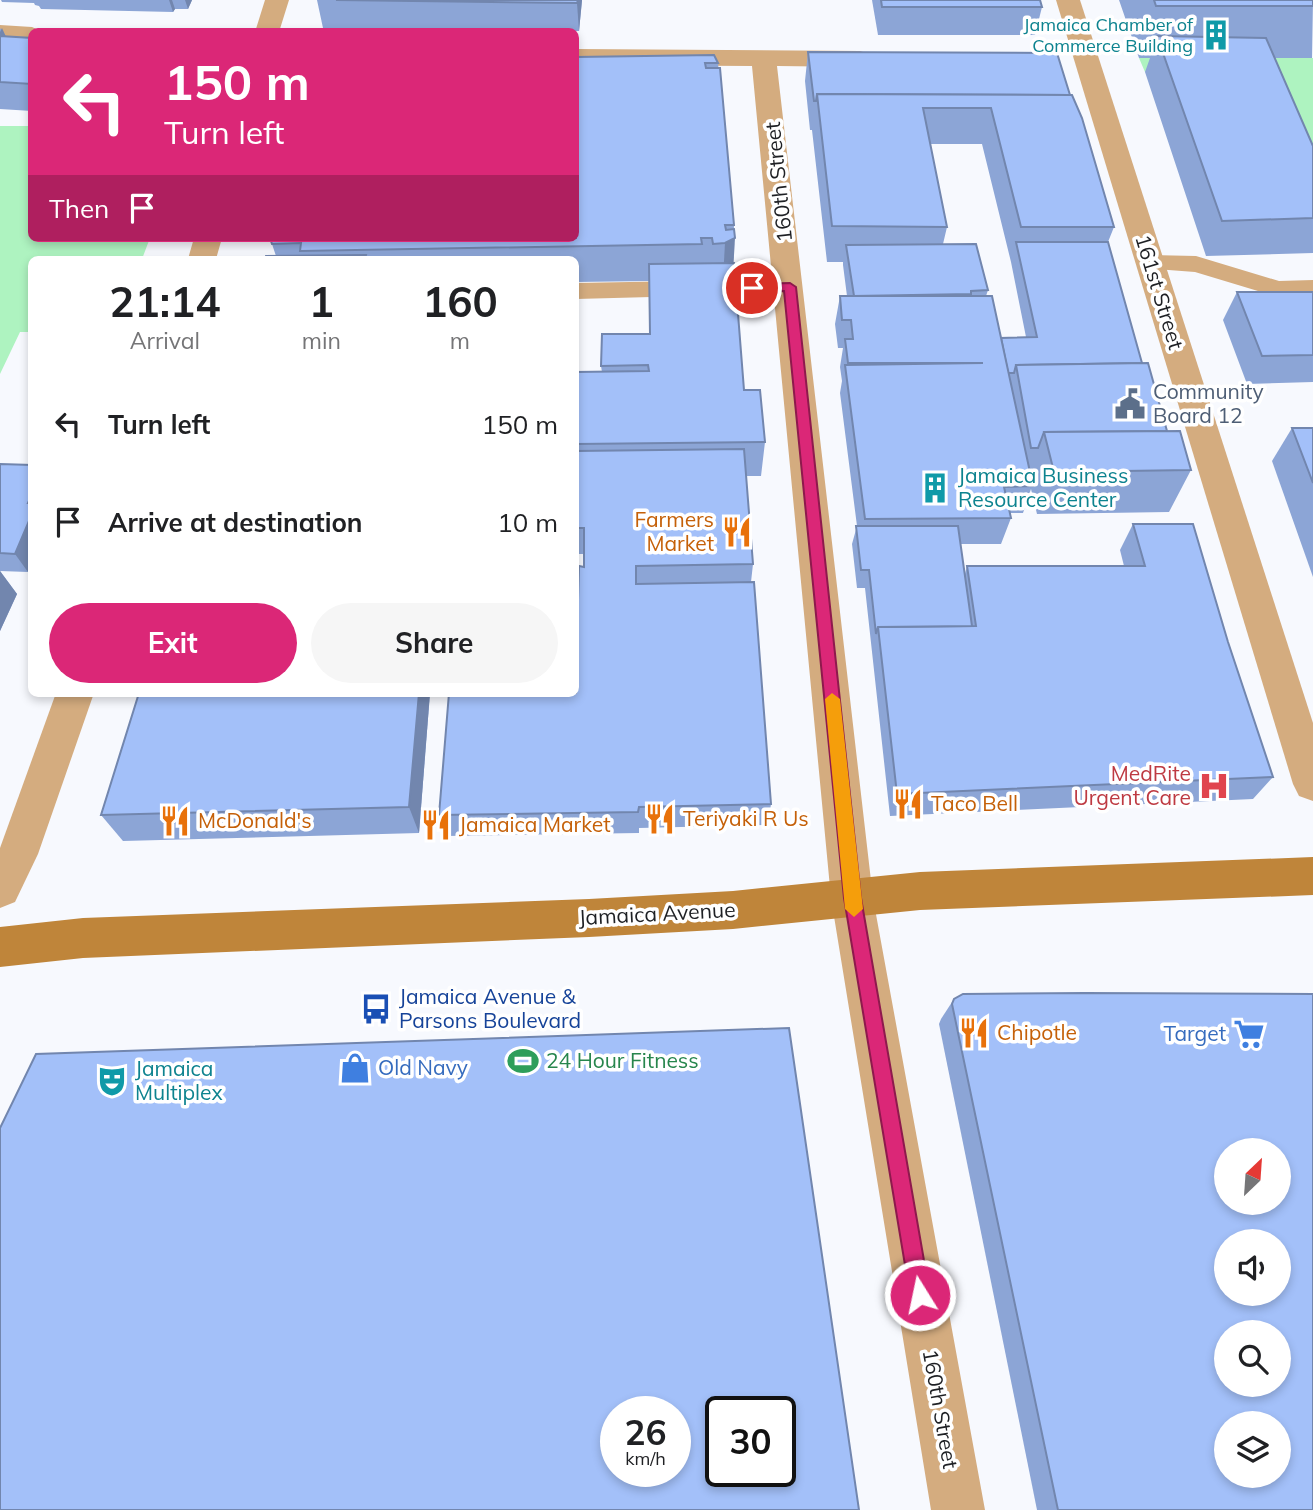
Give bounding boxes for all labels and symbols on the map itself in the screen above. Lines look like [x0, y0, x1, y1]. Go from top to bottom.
place label: Jamaica Chamber of Commerce Building [1023, 13, 1194, 57]
building icon: Jamaica Chamber of Commerce Building [1199, 18, 1233, 52]
street label: 160th Street [759, 121, 797, 244]
street label: 161st Street [1130, 231, 1190, 352]
pin [722, 258, 782, 318]
place label: Community Board 12 [1153, 378, 1264, 428]
public building icon: Community Board 12 [1113, 387, 1147, 421]
place label: Jamaica Business Resource Center [958, 462, 1128, 512]
building icon: Jamaica Business Resource Center [918, 471, 952, 505]
place label: Farmers Market [635, 506, 714, 556]
restaurant icon: Farmers Market [720, 515, 754, 549]
place label: MedRite Urgent Care [1073, 760, 1191, 810]
hospital icon: MedRite Urgent Care [1197, 769, 1231, 803]
restaurant icon: Taco Bell [891, 787, 925, 821]
place label: Taco Bell [931, 790, 1018, 816]
restaurant icon: Teriyaki R Us [643, 802, 677, 836]
restaurant icon: McDonald's [158, 804, 192, 838]
place label: Teriyaki R Us [683, 805, 809, 831]
place label: McDonald's [198, 807, 312, 833]
restaurant icon: Jamaica Market [419, 808, 453, 842]
place label: Jamaica Market [459, 811, 611, 837]
street label: Jamaica Avenue [578, 896, 736, 930]
place label: Jamaica Avenue & Parsons Boulevard [399, 983, 581, 1033]
bus stop icon: Jamaica Avenue & Parsons Boulevard [359, 992, 393, 1026]
restaurant icon: Chipotle [957, 1016, 991, 1050]
supermarket icon: Target [1232, 1017, 1266, 1051]
place label: Chipotle [997, 1019, 1077, 1045]
place label: Target [1163, 1020, 1226, 1046]
sports icon: 24 Hour Fitness [506, 1044, 540, 1078]
place label: 24 Hour Fitness [546, 1047, 699, 1073]
shop icon: Old Navy [338, 1051, 372, 1085]
place label: Old Navy [378, 1054, 468, 1080]
place label: Jamaica Multiplex [135, 1055, 223, 1105]
theatre icon: Jamaica Multiplex [95, 1064, 129, 1098]
north arrow [1214, 1138, 1292, 1214]
position arrow [883, 1258, 957, 1332]
street label: 160th Street [918, 1347, 964, 1471]
speed limit sign: 30 [705, 1396, 796, 1487]

